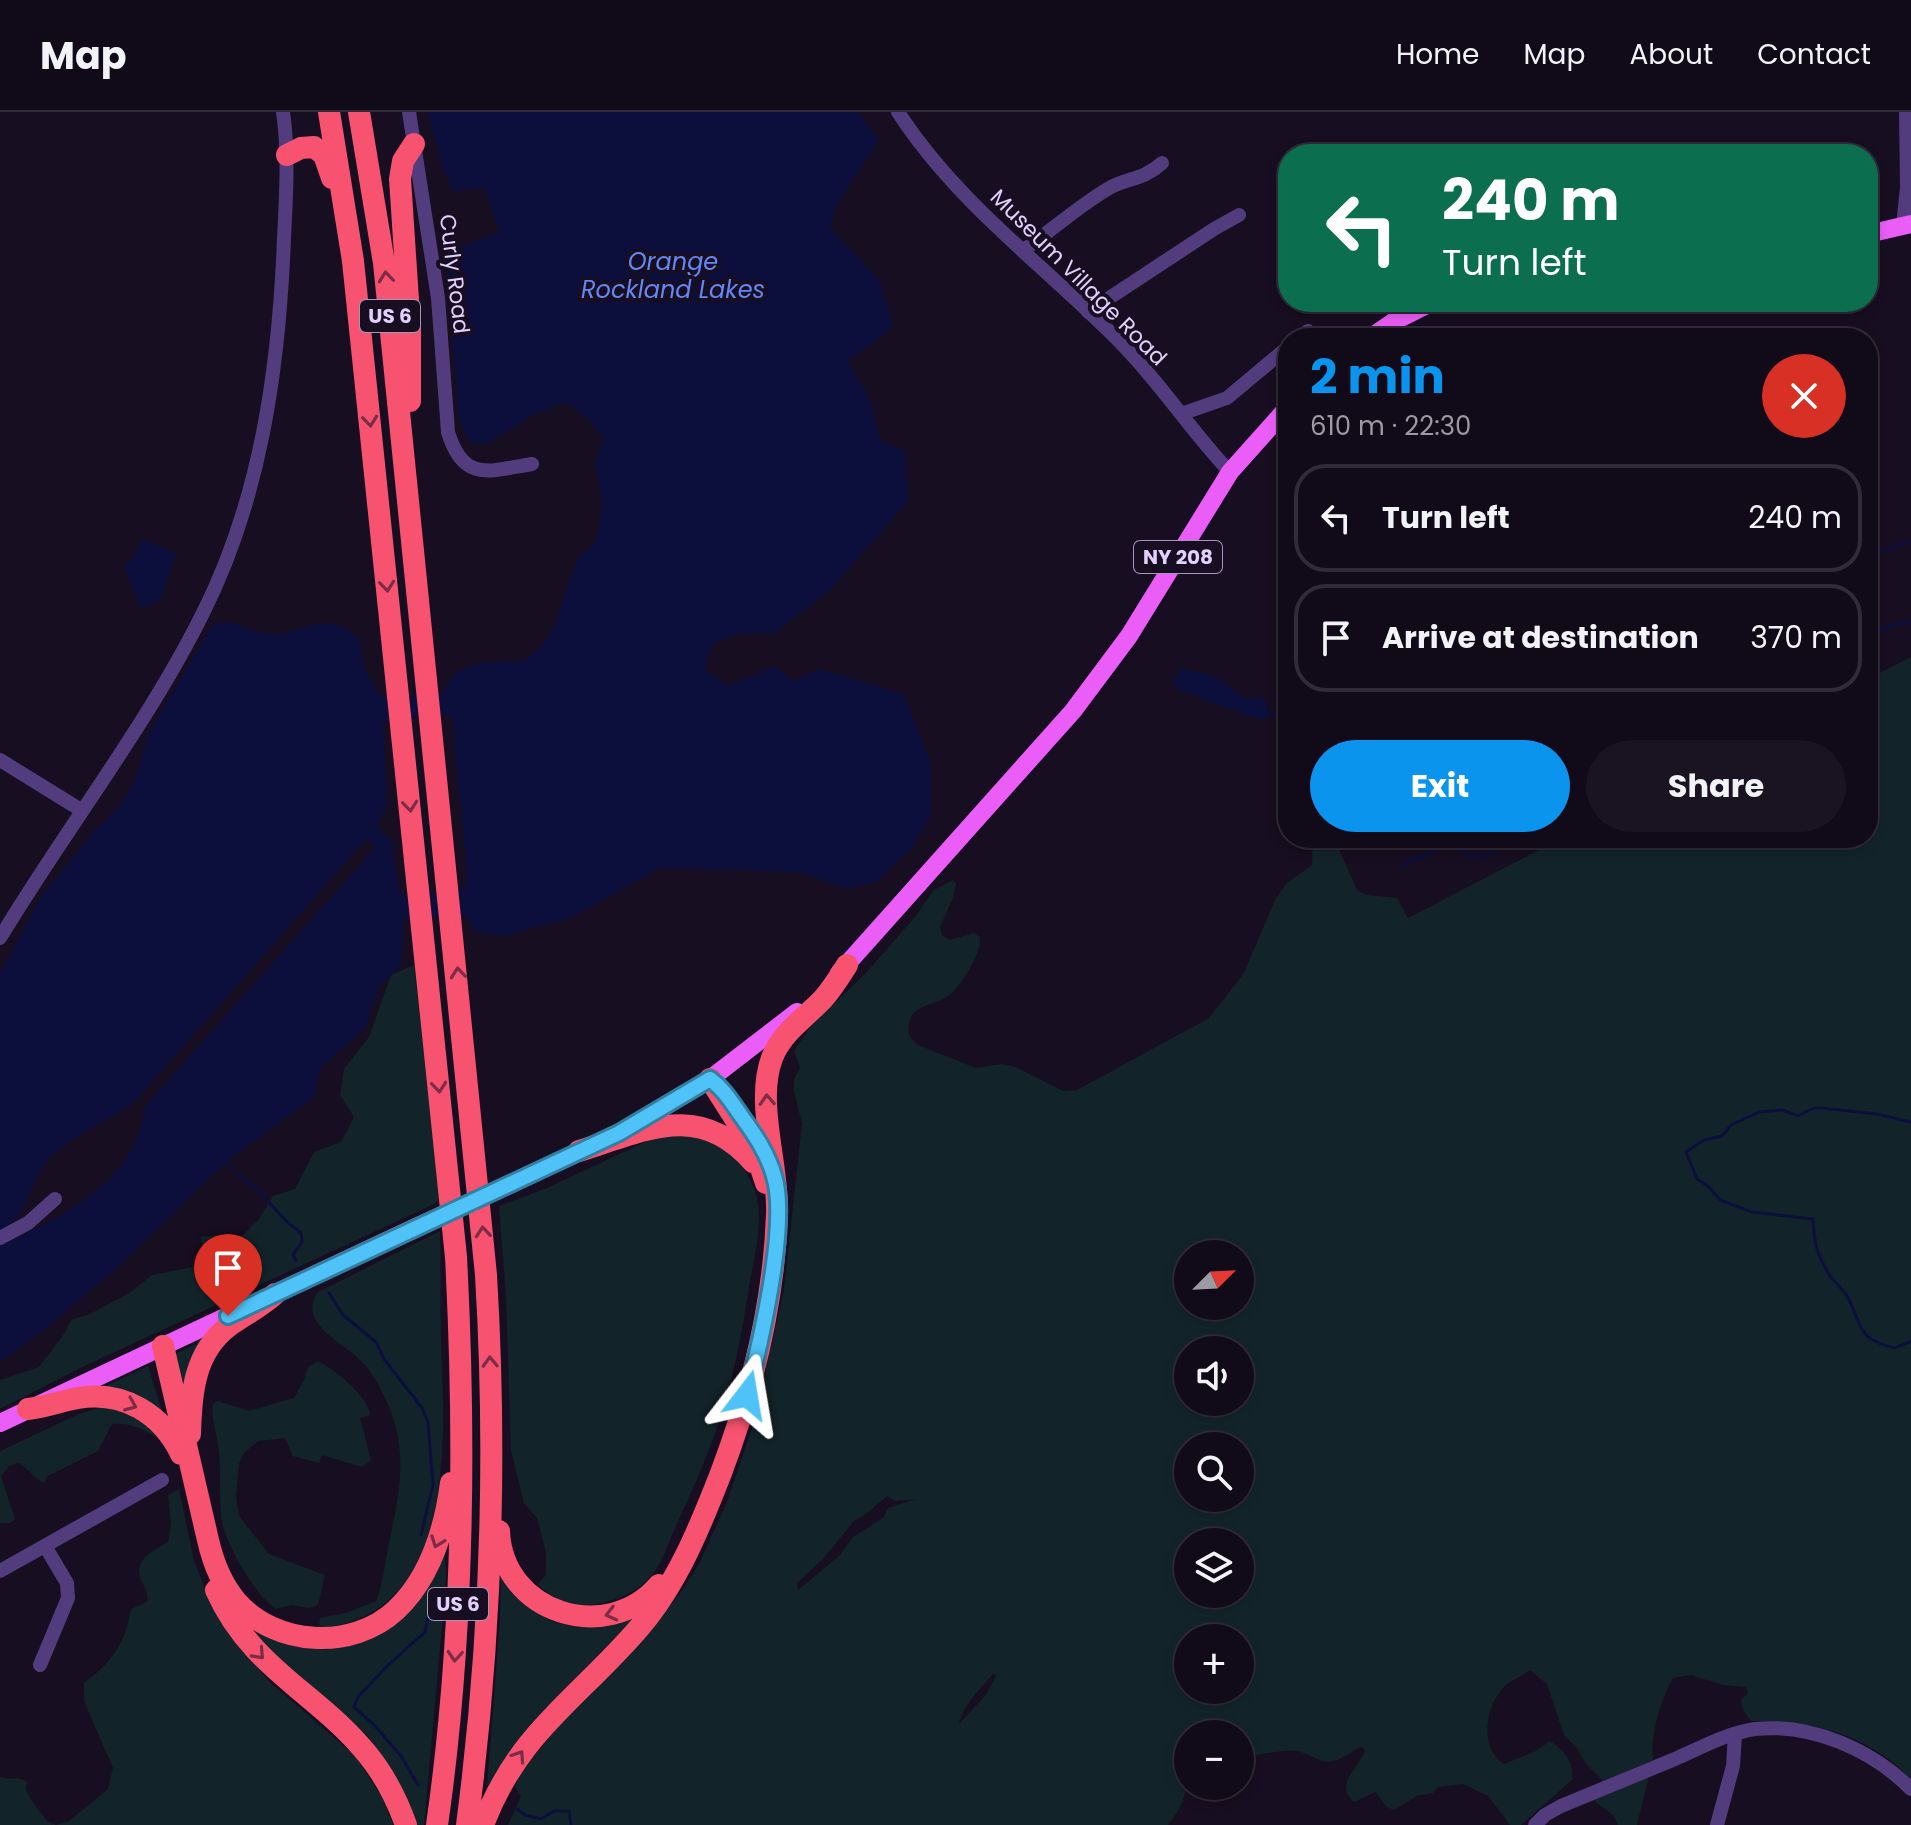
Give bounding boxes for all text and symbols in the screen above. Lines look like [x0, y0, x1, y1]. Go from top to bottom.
text: Map [40, 29, 127, 82]
text: Home [1396, 35, 1479, 74]
text: Map [1523, 35, 1585, 74]
text: About [1629, 35, 1713, 74]
text: Contact [1757, 35, 1871, 74]
text: 240 m [1442, 161, 1620, 240]
icon: left [1310, 176, 1414, 280]
street label: Museum Village Road [983, 182, 1174, 373]
street label: Curly Road [432, 213, 477, 336]
text: Turn left [1442, 237, 1587, 288]
water label: Orange Rockland Lakes [581, 245, 765, 306]
one-way arrow [377, 270, 394, 283]
road number: US 6 [360, 300, 420, 332]
text: 2 min [1310, 343, 1445, 410]
button: close [1762, 354, 1846, 438]
text: 610 m · 22:30 [1310, 408, 1471, 444]
one-way arrow [362, 415, 379, 428]
icon: left [1314, 496, 1358, 540]
text: Turn left [1382, 496, 1510, 539]
text: 240 m [1748, 496, 1842, 539]
road number: NY 208 [1134, 541, 1222, 573]
one-way arrow [378, 580, 395, 593]
icon: arrive [1314, 616, 1358, 660]
text: Arrive at destination [1382, 616, 1699, 659]
text: 370 m [1750, 616, 1842, 659]
button: Exit [1310, 740, 1570, 832]
button: Share [1586, 740, 1846, 832]
one-way arrow [401, 800, 418, 813]
one-way arrow [449, 966, 466, 979]
one-way arrow [431, 1081, 448, 1094]
one-way arrow [759, 1093, 776, 1106]
one-way arrow [475, 1225, 492, 1238]
pin [194, 1234, 262, 1316]
north arrow [1174, 1240, 1254, 1320]
map controls [1174, 1240, 1254, 1800]
icon: arrive [206, 1246, 250, 1290]
button: sound [1174, 1336, 1254, 1416]
position arrow [705, 1353, 789, 1437]
one-way arrow [482, 1355, 499, 1368]
one-way arrow [123, 1395, 138, 1411]
button: search [1174, 1432, 1254, 1512]
button: layers [1174, 1528, 1254, 1608]
one-way arrow [430, 1534, 447, 1548]
road number: US 6 [428, 1588, 488, 1620]
one-way arrow [605, 1604, 619, 1621]
button: + [1174, 1624, 1254, 1704]
one-way arrow [249, 1645, 263, 1660]
one-way arrow [447, 1650, 464, 1663]
button: − [1174, 1720, 1254, 1800]
one-way arrow [509, 1750, 524, 1765]

